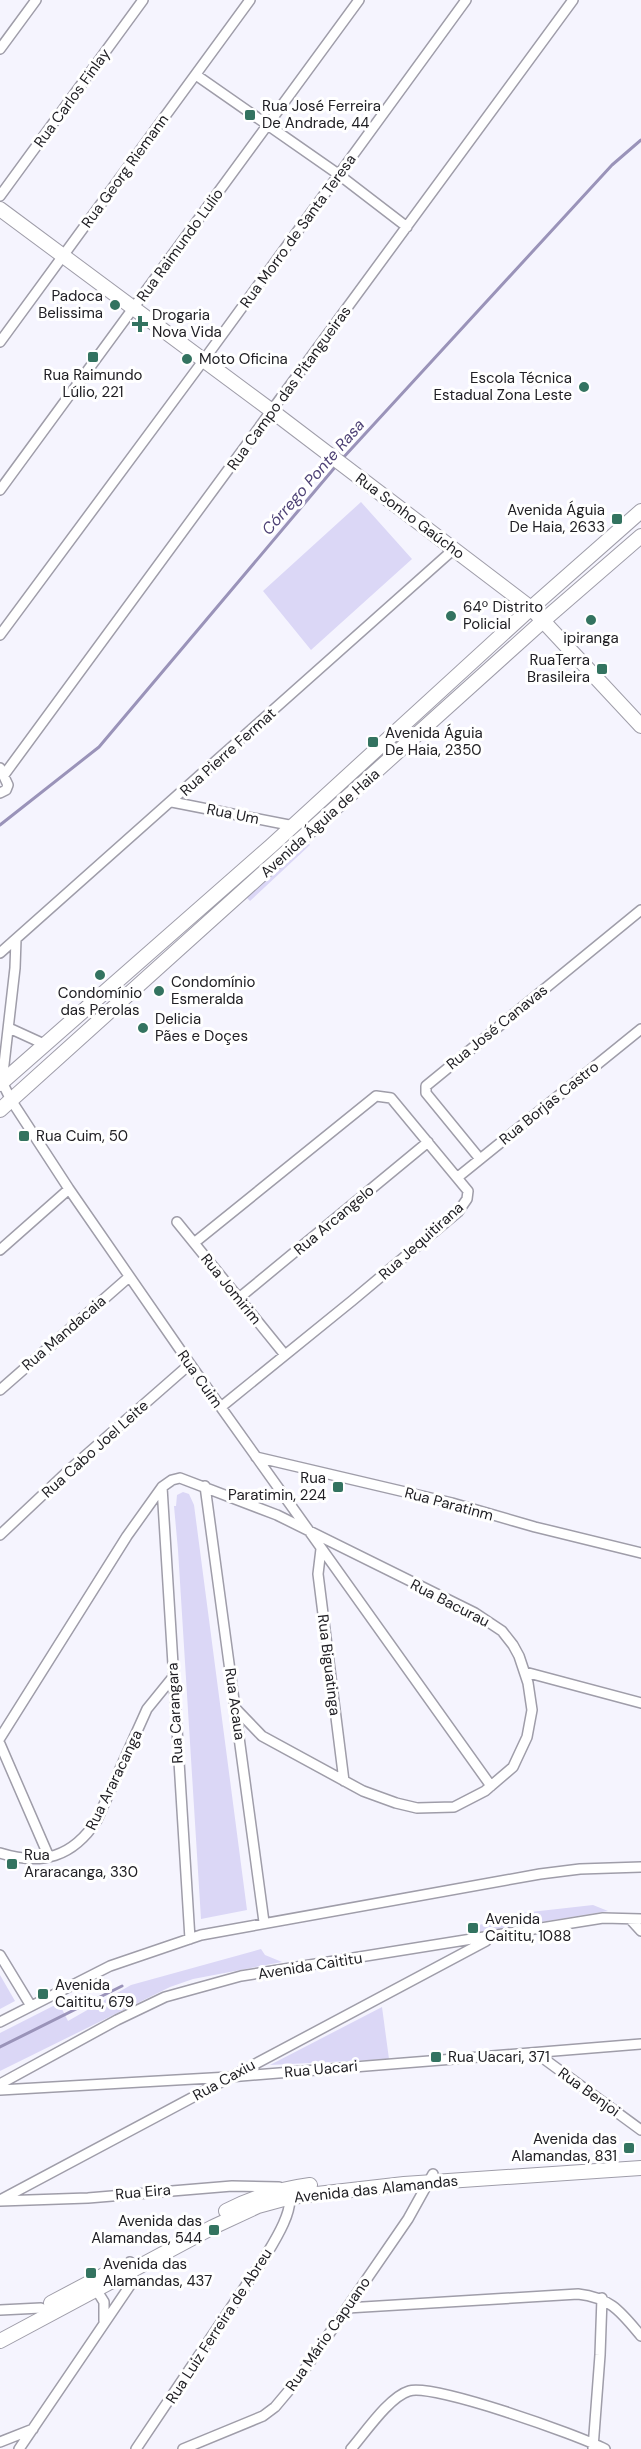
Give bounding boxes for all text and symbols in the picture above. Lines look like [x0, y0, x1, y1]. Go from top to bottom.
street label: Rua Carlos Finlay [29, 44, 115, 152]
place label: Rua José Ferreira De Andrade, 44 [262, 96, 381, 133]
marker: Rua José Ferreira De Andrade, 44 [243, 108, 257, 122]
street label: Rua Georg Riemann [77, 110, 173, 232]
street label: Rua Morro de Santa Teresa [235, 150, 361, 312]
street label: Rua Raimundo Lulio [132, 184, 228, 306]
place label: Padoca Belissima [38, 286, 103, 323]
marker: Padoca Belissima [108, 298, 122, 312]
street label: Rua Campo das Pitangueiras [223, 302, 355, 474]
place label: Drogaria Nova Vida [152, 305, 222, 342]
marker: Drogaria Nova Vida [133, 317, 147, 331]
place label: Moto Oficina [199, 349, 288, 369]
marker: Rua Raimundo Lúlio, 221 [86, 350, 100, 364]
marker: Moto Oficina [180, 352, 194, 366]
place label: Rua Raimundo Lúlio, 221 [44, 365, 143, 402]
place label: Escola Técnica Estadual Zona Leste [434, 368, 572, 405]
marker: Escola Técnica Estadual Zona Leste [577, 380, 591, 394]
water label: Córrego Ponte Rasa [257, 415, 369, 539]
street label: Rua Sonho Gaúcho [351, 468, 469, 564]
place label: Avenida Águia De Haia, 2633 [507, 500, 605, 537]
marker: Avenida Águia De Haia, 2633 [610, 512, 624, 526]
place label: 64º Distrito Policial [463, 597, 543, 634]
marker: 64º Distrito Policial [444, 609, 458, 623]
marker: ipiranga [584, 613, 598, 627]
place label: ipiranga [563, 628, 619, 648]
place label: RuaTerra Brasileira [527, 650, 590, 687]
marker: RuaTerra Brasileira [595, 662, 609, 676]
street label: Rua Pierre Fermat [176, 703, 280, 801]
place label: Avenida Águia De Haia, 2350 [385, 723, 483, 760]
marker: Avenida Águia De Haia, 2350 [366, 735, 380, 749]
street label: Avenida Águia de Haia [256, 764, 384, 882]
street label: Rua Um [205, 799, 261, 829]
marker: Condomínio das Perolas [93, 968, 107, 982]
place label: Condomínio Esmeralda [171, 972, 255, 1009]
street label: Rua José Canavas [442, 980, 552, 1074]
place label: Condomínio das Perolas [58, 983, 142, 1020]
marker: Condomínio Esmeralda [152, 984, 166, 998]
place label: Delicia Pães e Doçes [155, 1009, 248, 1046]
marker: Delicia Pães e Doçes [136, 1021, 150, 1035]
street label: Rua Borjas Castro [495, 1057, 603, 1149]
place label: Rua Cuim, 50 [36, 1126, 128, 1146]
marker: Rua Cuim, 50 [17, 1129, 31, 1143]
street label: Rua Arcangelo [290, 1180, 378, 1259]
street label: Rua Jequitirana [374, 1198, 468, 1284]
street label: Rua Jomirim [196, 1249, 266, 1329]
street label: Rua Mandacaia [18, 1291, 110, 1375]
street label: Rua Cuim [173, 1346, 227, 1412]
street label: Rua Cabo Joel Leite [37, 1396, 153, 1502]
place label: Rua Paratimin, 224 [228, 1468, 326, 1505]
marker: Rua Paratimin, 224 [331, 1480, 345, 1494]
street label: Rua Paratinm [402, 1483, 496, 1525]
street label: Rua Bacurau [407, 1574, 493, 1632]
street label: Rua Biguatinga [313, 1613, 345, 1717]
street label: Rua Carangara [162, 1662, 188, 1764]
street label: Rua Acaua [220, 1667, 250, 1741]
street label: Rua Araracanga [81, 1727, 147, 1833]
place label: Rua Araracanga, 330 [24, 1845, 138, 1882]
marker: Rua Araracanga, 330 [5, 1857, 19, 1871]
place label: Avenida Caititu, 1088 [485, 1909, 571, 1946]
marker: Avenida Caititu, 1088 [466, 1921, 480, 1935]
street label: Avenida Caititu [256, 1948, 364, 1984]
place label: Avenida Caititu, 679 [55, 1975, 134, 2012]
marker: Avenida Caititu, 679 [36, 1987, 50, 2001]
place label: Rua Uacari, 371 [448, 2047, 550, 2067]
marker: Rua Uacari, 371 [429, 2050, 443, 2064]
street label: Rua Caxiu [189, 2055, 259, 2105]
street label: Rua Uacari [284, 2056, 358, 2082]
street label: Rua Benjoi [554, 2063, 624, 2121]
place label: Avenida das Alamandas, 831 [511, 2129, 617, 2166]
marker: Avenida das Alamandas, 831 [622, 2141, 636, 2155]
street label: Avenida das Alamandas [293, 2170, 459, 2208]
street label: Rua Eira [115, 2180, 171, 2204]
place label: Avenida das Alamandas, 544 [91, 2211, 202, 2248]
marker: Avenida das Alamandas, 544 [207, 2223, 221, 2237]
street label: Rua Luiz Ferreira de Abreu [161, 2245, 277, 2407]
place label: Avenida das Alamandas, 437 [103, 2254, 212, 2291]
marker: Avenida das Alamandas, 437 [84, 2266, 98, 2280]
street label: Rua Mário Capuano [281, 2273, 375, 2395]

